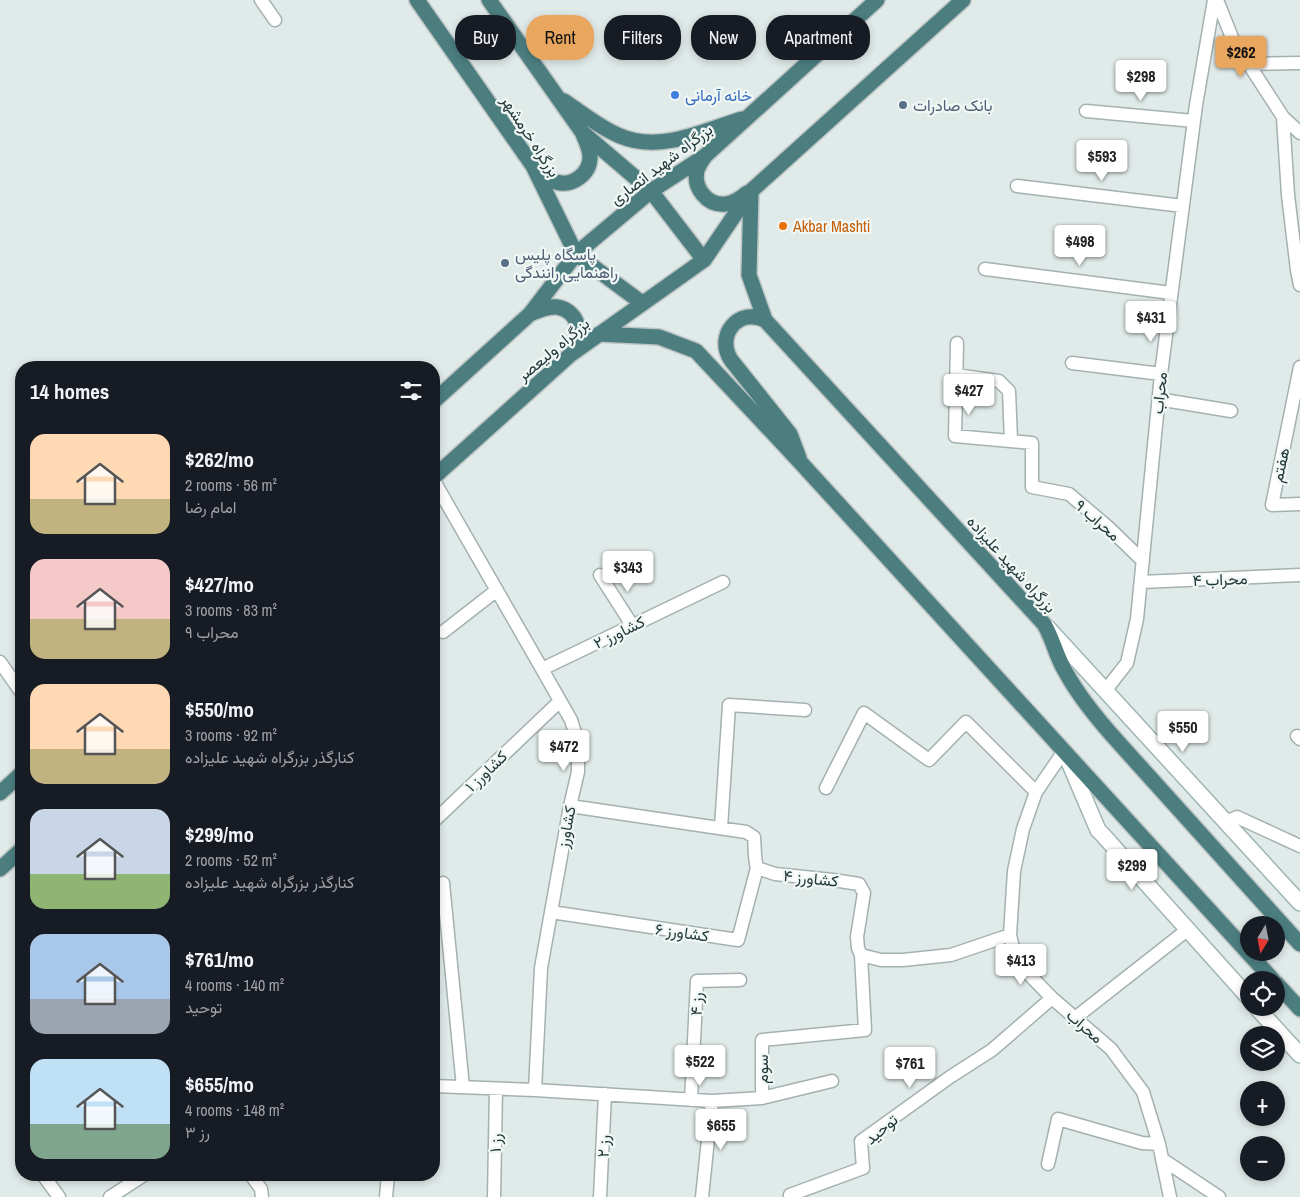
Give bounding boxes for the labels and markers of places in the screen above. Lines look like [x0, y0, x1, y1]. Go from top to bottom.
pin: $262 [1211, 36, 1271, 78]
pin: $298 [1111, 59, 1171, 102]
place label: خانه آرمانی [685, 84, 752, 106]
marker: خانه آرمانی [669, 89, 681, 101]
place label: بانک صادرات [913, 94, 993, 116]
marker: بانک صادرات [897, 99, 909, 111]
pin: $593 [1072, 140, 1132, 182]
place label: Akbar Mashti [792, 215, 870, 237]
marker: Akbar Mashti [777, 220, 789, 232]
pin: $498 [1050, 224, 1110, 267]
place label: پاسگاه پلیس راهنمایی رانندگی [515, 243, 618, 283]
marker: پاسگاه پلیس راهنمایی رانندگی [499, 257, 511, 269]
pin: $431 [1121, 300, 1181, 343]
pin: $427 [939, 374, 999, 416]
pin: $343 [598, 550, 658, 593]
pin: $550 [1153, 710, 1213, 753]
pin: $472 [534, 730, 594, 772]
pin: $299 [1102, 848, 1162, 891]
pin: $413 [991, 944, 1051, 986]
pin: $522 [670, 1044, 730, 1087]
pin: $761 [880, 1046, 940, 1089]
pin: $655 [691, 1108, 751, 1151]

